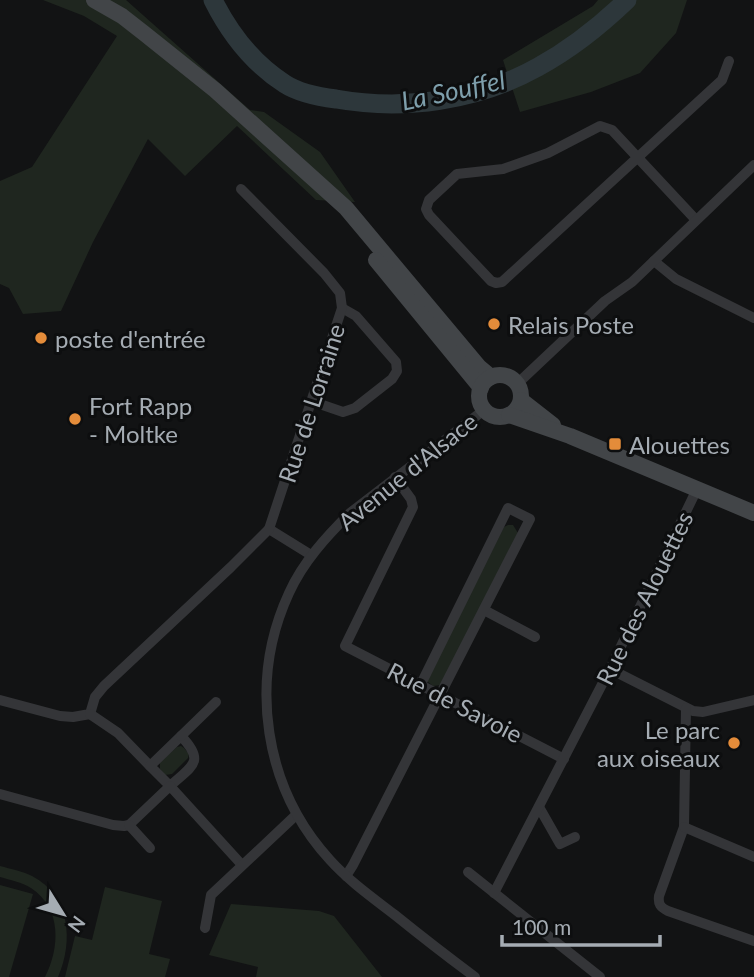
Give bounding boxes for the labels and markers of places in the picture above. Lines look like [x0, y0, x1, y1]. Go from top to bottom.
place label: Relais Poste [508, 310, 634, 339]
marker: Relais Poste [486, 316, 502, 332]
place label: poste d'entrée [55, 324, 206, 353]
marker: poste d'entrée [33, 330, 49, 346]
place label: Fort Rapp - Moltke [89, 391, 192, 448]
marker: Fort Rapp - Moltke [67, 411, 83, 427]
place label: Alouettes [629, 430, 730, 459]
marker: Alouettes [607, 436, 623, 452]
place label: Le parc aux oiseaux [597, 715, 720, 772]
marker: Le parc aux oiseaux [726, 735, 742, 751]

